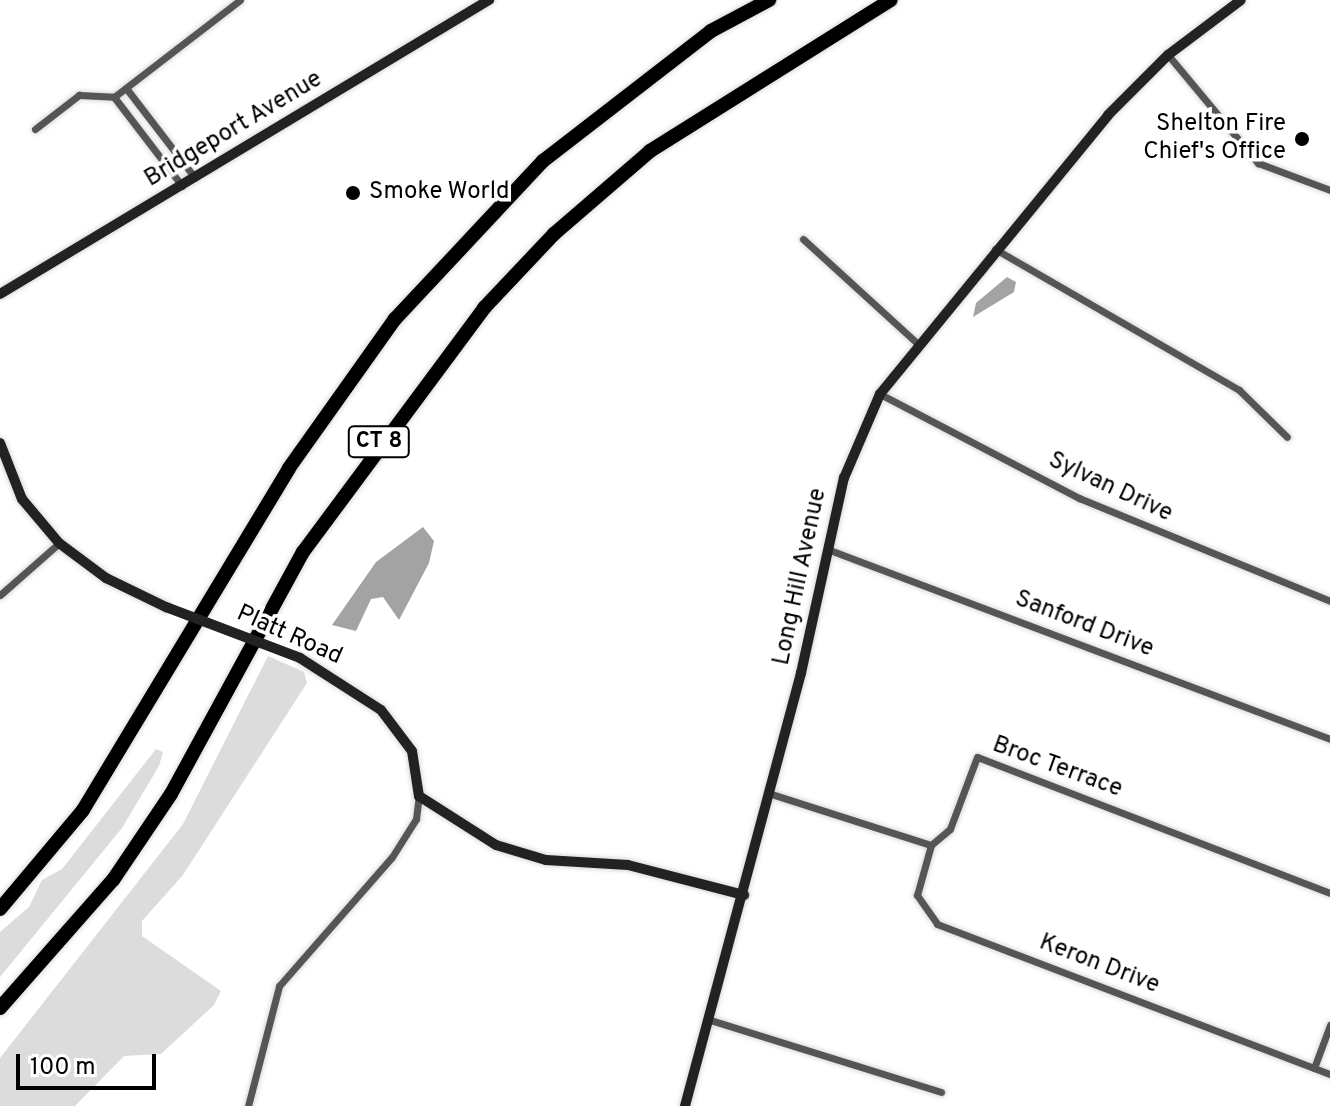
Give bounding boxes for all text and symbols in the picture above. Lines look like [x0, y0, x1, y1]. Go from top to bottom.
street label: Bridgeport Avenue [140, 65, 328, 195]
place label: Shelton Fire Chief's Office [1143, 111, 1286, 167]
marker: Shelton Fire Chief's Office [1293, 130, 1311, 148]
place label: Smoke World [369, 179, 510, 207]
marker: Smoke World [344, 184, 362, 202]
road number: CT 8 [347, 424, 411, 460]
street label: Sylvan Drive [1043, 447, 1177, 529]
street label: Long Hill Avenue [768, 485, 834, 669]
street label: Sanford Drive [1011, 585, 1157, 665]
street label: Platt Road [232, 600, 346, 672]
street label: Broc Terrace [988, 731, 1126, 805]
street label: Keron Drive [1035, 929, 1163, 1001]
scale bar [20, 1038, 160, 1088]
text: 100 m [30, 1053, 96, 1083]

